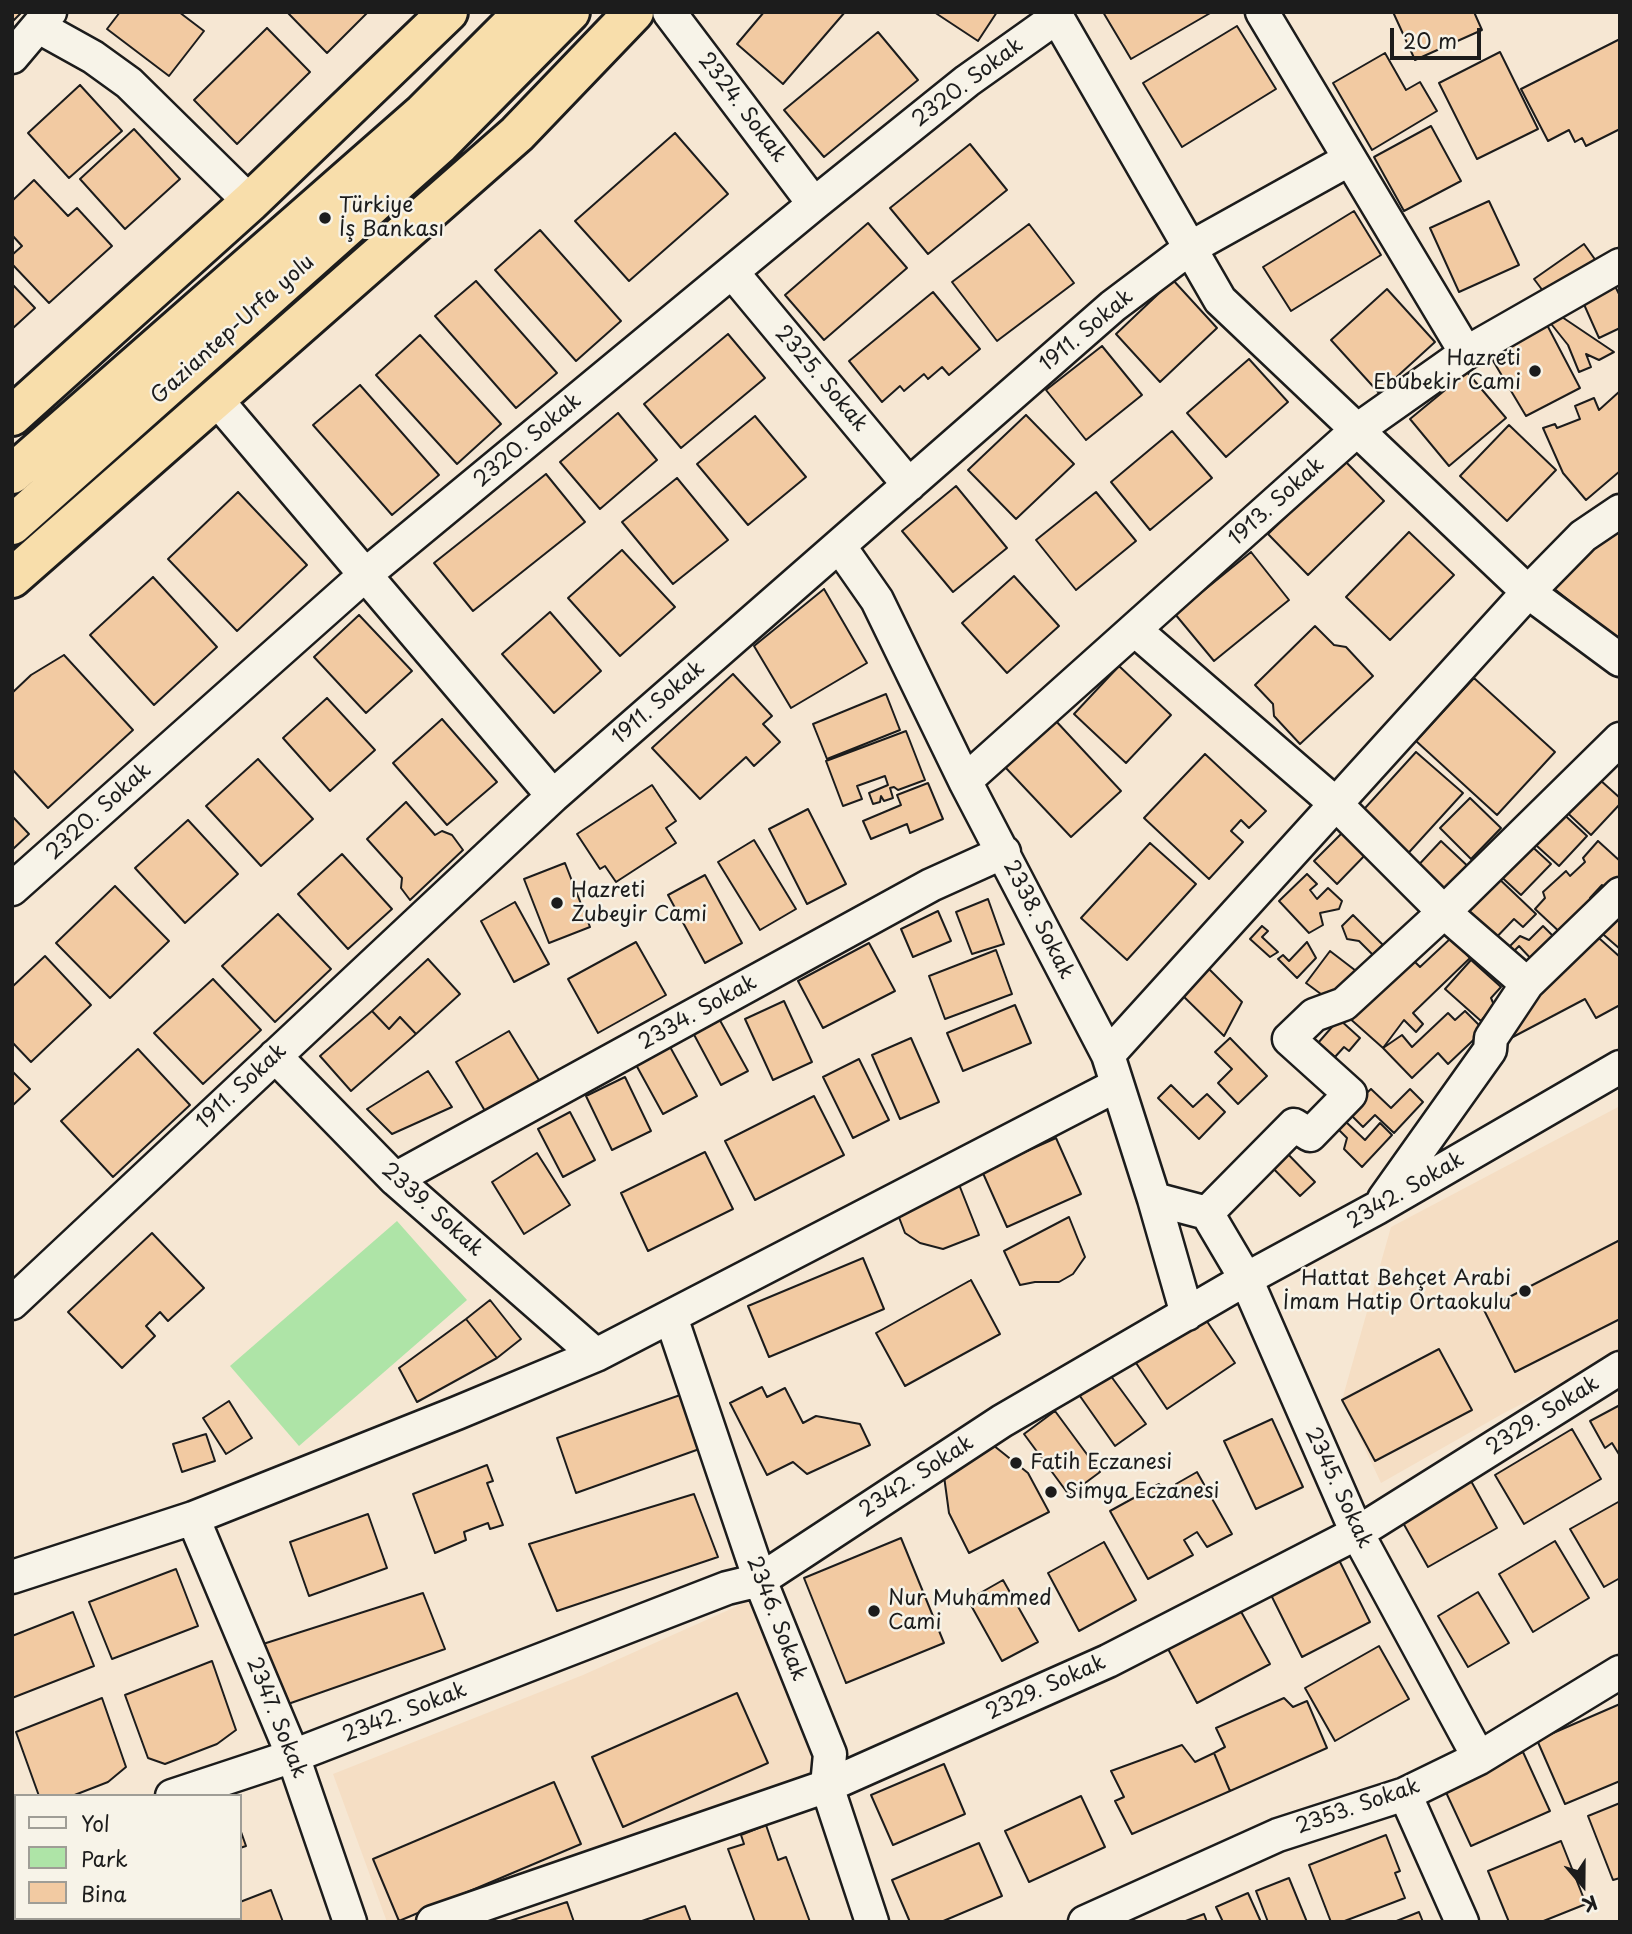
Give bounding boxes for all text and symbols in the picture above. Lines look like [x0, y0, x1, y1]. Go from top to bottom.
scale bar [1394, 14, 1485, 58]
text: 20 m [1403, 24, 1457, 56]
street label: 2320. Sokak [907, 33, 1029, 133]
street label: 2324. Sokak [693, 48, 791, 168]
place label: Türkiye İş Bankası [339, 193, 444, 243]
marker: Türkiye İş Bankası [317, 210, 333, 226]
street label: Gaziantep-Urfa yolu [146, 250, 320, 410]
street label: 1911. Sokak [1035, 285, 1139, 377]
street label: 2325. Sokak [769, 321, 873, 437]
place label: Hazreti Ebubekir Cami [1373, 346, 1521, 396]
marker: Hazreti Ebubekir Cami [1527, 363, 1543, 379]
street label: 2320. Sokak [469, 389, 587, 493]
street label: 1913. Sokak [1224, 453, 1330, 551]
street label: 1911. Sokak [608, 656, 710, 750]
street label: 2320. Sokak [41, 758, 157, 866]
street label: 2338. Sokak [997, 857, 1079, 983]
place label: Hazreti Zubeyir Cami [571, 878, 707, 928]
marker: Hazreti Zubeyir Cami [549, 895, 565, 911]
street label: 2334. Sokak [635, 970, 761, 1056]
street label: 1911. Sokak [192, 1039, 292, 1135]
street label: 2342. Sokak [1343, 1147, 1469, 1235]
street label: 2339. Sokak [376, 1158, 488, 1262]
place label: Hattat Behçet Arabi İmam Hatip Ortaokulu [1283, 1266, 1511, 1316]
marker: Hattat Behçet Arabi İmam Hatip Ortaokulu [1517, 1283, 1533, 1299]
street label: 2329. Sokak [1482, 1371, 1604, 1461]
street label: 2345. Sokak [1299, 1423, 1377, 1553]
street label: 2342. Sokak [855, 1431, 979, 1523]
place label: Fatih Eczanesi [1030, 1450, 1172, 1476]
marker: Fatih Eczanesi [1008, 1455, 1024, 1471]
place label: Simya Eczanesi [1065, 1479, 1219, 1505]
marker: Simya Eczanesi [1043, 1484, 1059, 1500]
street label: 2346. Sokak [741, 1553, 811, 1685]
place label: Nur Muhammed Cami [888, 1586, 1052, 1636]
marker: Nur Muhammed Cami [866, 1603, 882, 1619]
street label: 2329. Sokak [982, 1650, 1110, 1726]
street label: 2347. Sokak [240, 1654, 312, 1782]
street label: 2342. Sokak [339, 1678, 471, 1748]
street label: 2353. Sokak [1293, 1774, 1423, 1840]
legend [14, 1794, 242, 1920]
text: Yol [81, 1807, 110, 1839]
text: Park [81, 1842, 128, 1874]
north arrow [1548, 1850, 1618, 1920]
text: Bina [81, 1877, 126, 1909]
text: K [1579, 1889, 1602, 1920]

